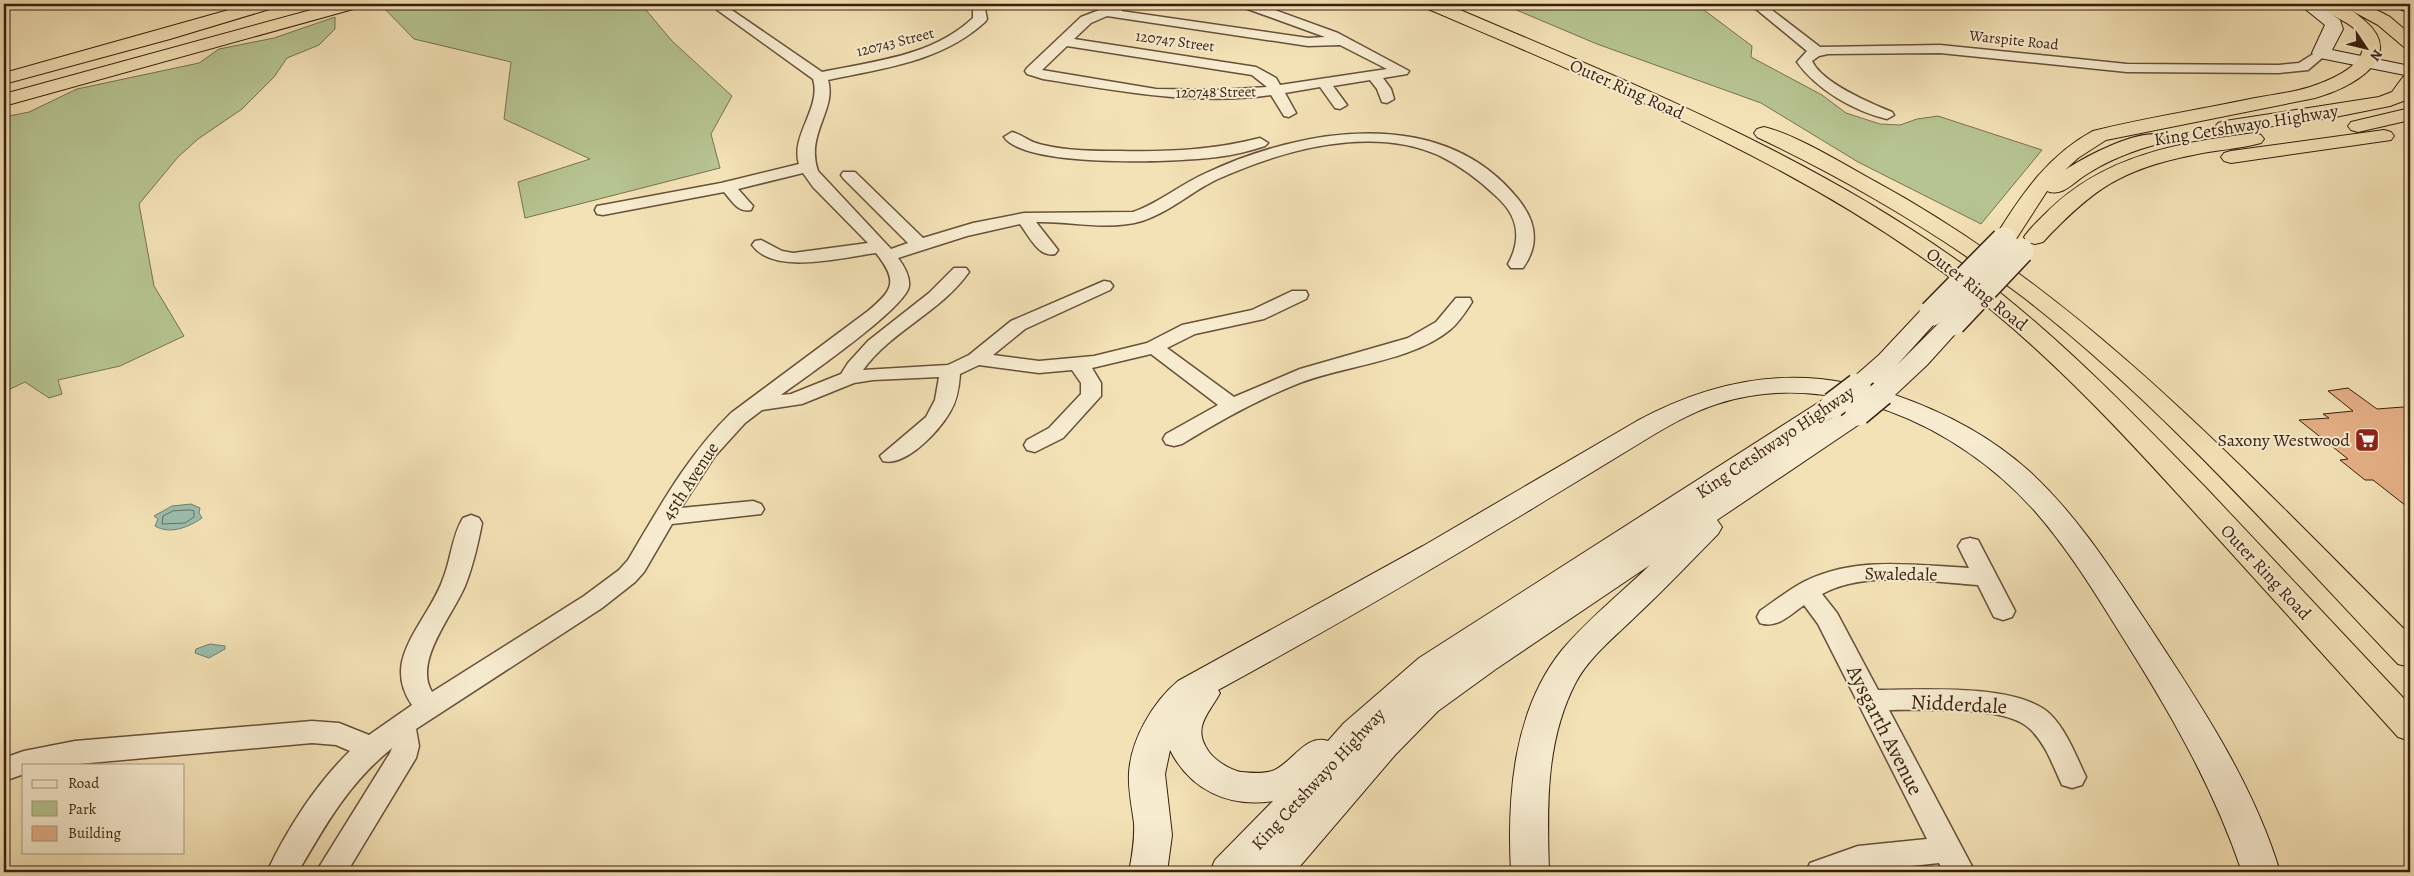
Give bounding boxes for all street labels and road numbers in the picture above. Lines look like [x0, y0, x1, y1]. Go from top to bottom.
street label: 120743 Street [854, 23, 936, 61]
street label: Warspite Road [1967, 25, 2061, 55]
street label: 120747 Street [1134, 26, 1216, 56]
street label: Outer Ring Road [1566, 53, 1688, 125]
street label: 120748 Street [1176, 81, 1256, 103]
street label: King Cetshwayo Highway [2152, 98, 2341, 151]
street label: Outer Ring Road [1921, 242, 2033, 336]
street label: King Cetshwayo Highway [1691, 379, 1860, 504]
street label: 45th Avenue [656, 437, 724, 525]
street label: Outer Ring Road [2215, 519, 2317, 625]
street label: Swaledale [1864, 561, 1938, 587]
street label: Aysgarth Avenue [1840, 659, 1930, 800]
street label: Nidderdale [1910, 688, 2008, 720]
street label: King Cetshwayo Highway [1246, 702, 1391, 855]

